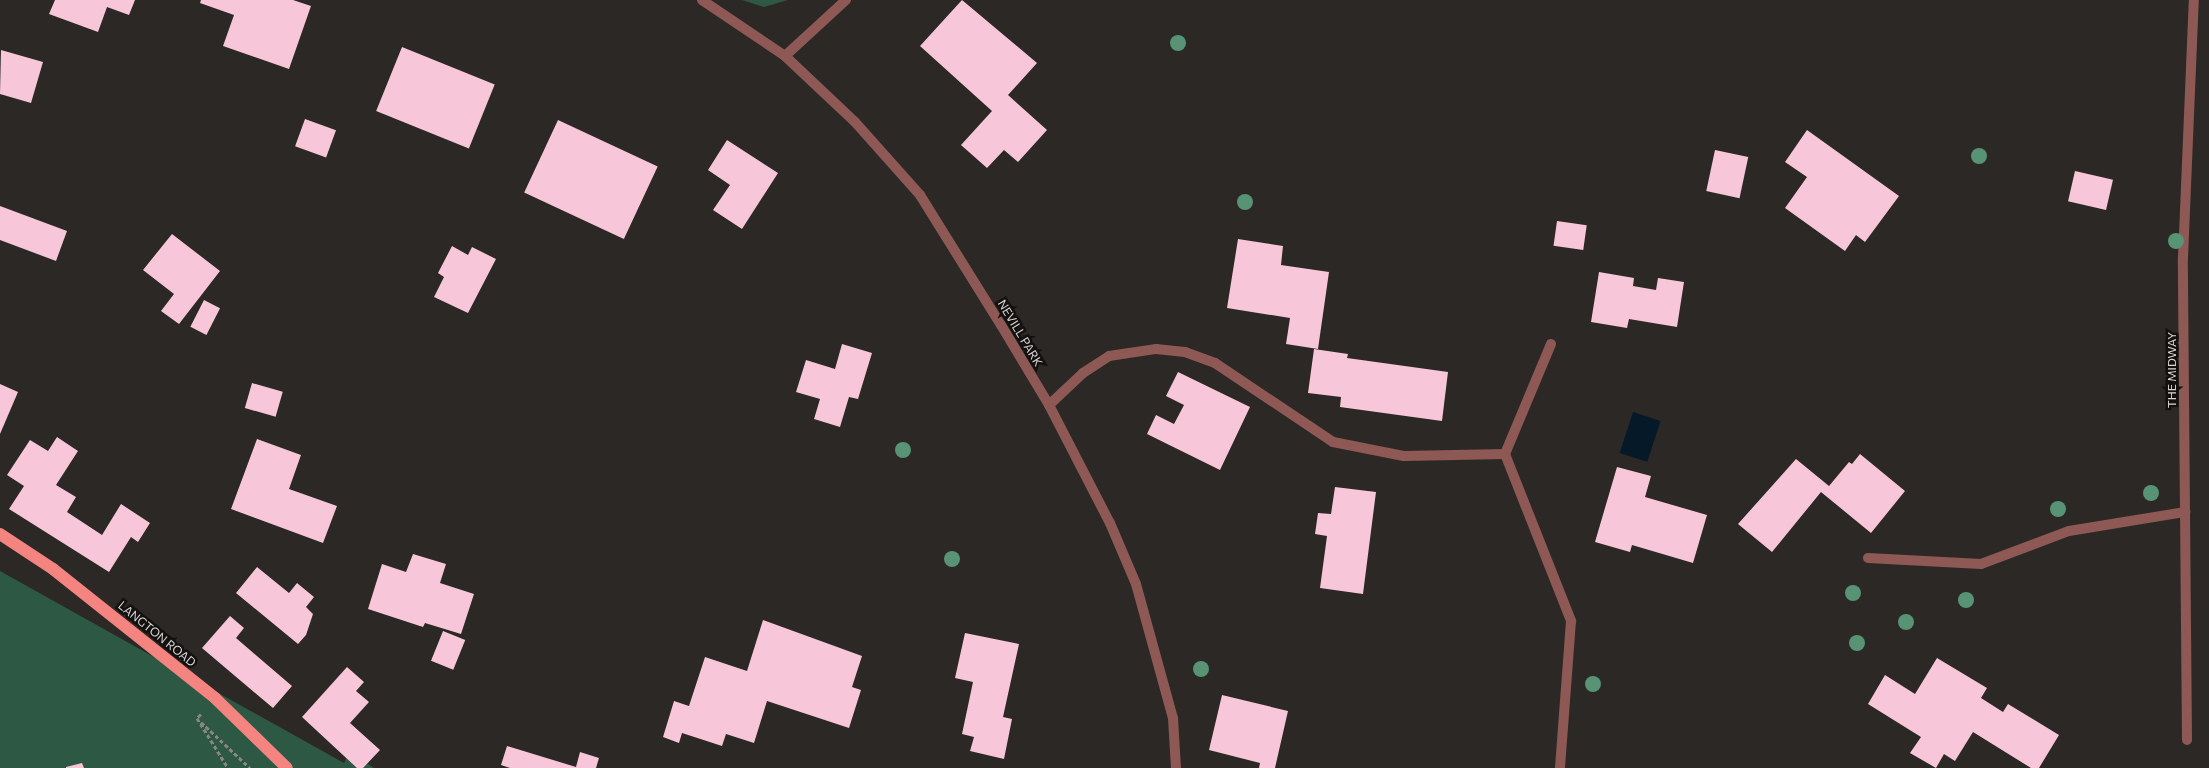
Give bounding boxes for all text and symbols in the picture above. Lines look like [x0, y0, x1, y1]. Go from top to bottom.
street label: NEVILL PARK [994, 297, 1046, 369]
street label: THE MIDWAY [2165, 332, 2179, 408]
street label: LANGTON ROAD [115, 598, 199, 670]

